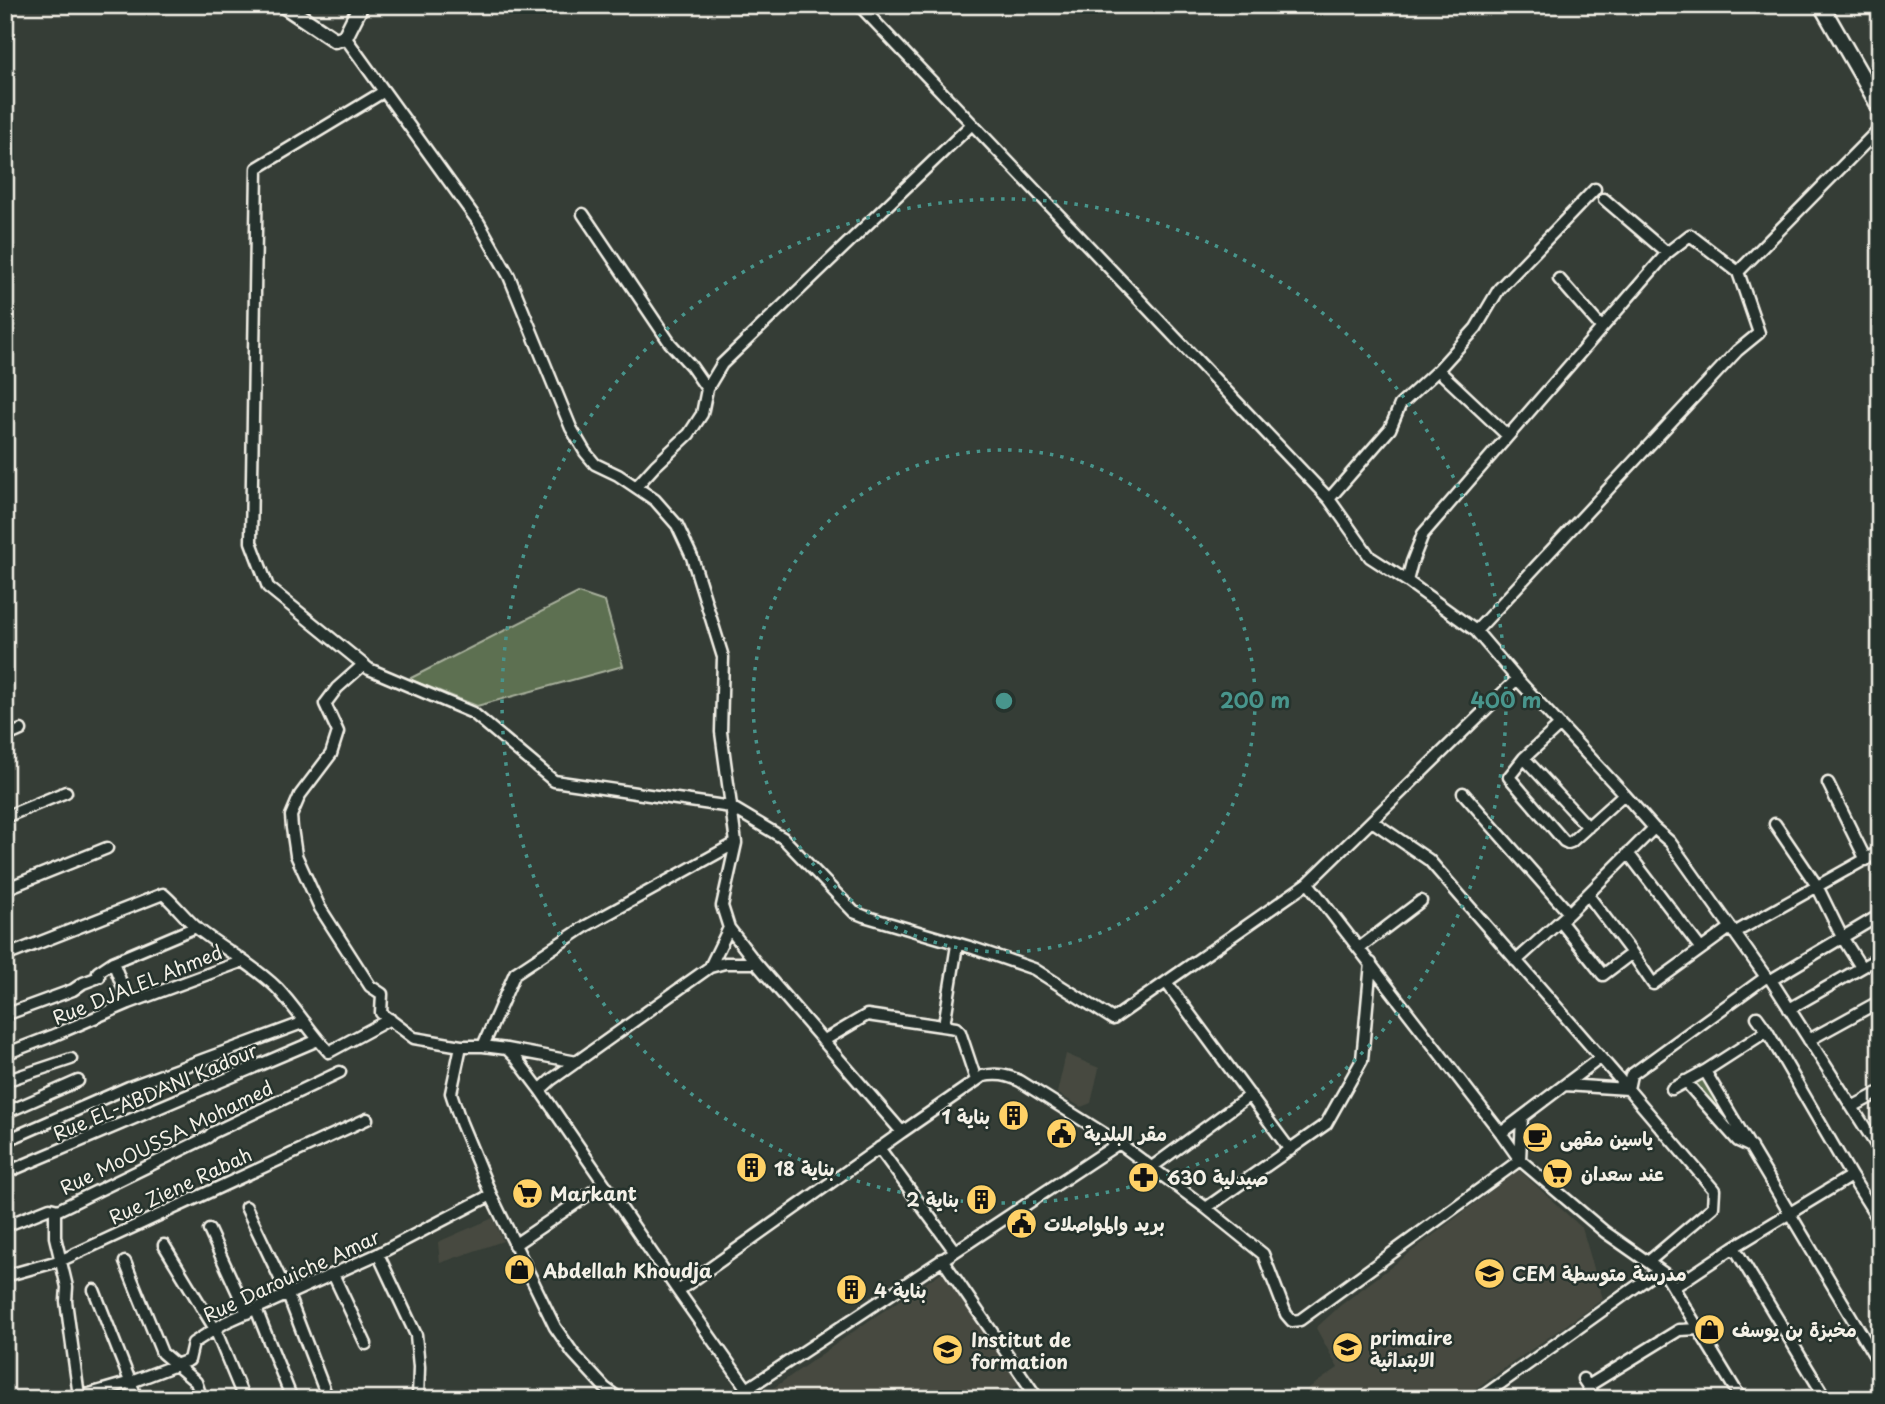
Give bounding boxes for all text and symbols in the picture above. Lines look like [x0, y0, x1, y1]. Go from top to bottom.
text: 200 m [1220, 683, 1290, 715]
text: 400 m [1471, 683, 1541, 715]
centre of rings [992, 689, 1016, 713]
street label: Rue DJALEL Ahmed [48, 937, 226, 1031]
street label: Rue EL-ABDANI Kadour [48, 1035, 262, 1147]
street label: Rue MoOUSSA Mohamed [55, 1073, 277, 1201]
building icon: بناية 1 [996, 1099, 1030, 1133]
place label: بناية 1 [941, 1102, 990, 1130]
public building icon: مقر البلدية [1044, 1116, 1078, 1150]
place label: مقر البلدية [1084, 1119, 1167, 1147]
cafe icon: ياسين مقهى [1520, 1121, 1554, 1155]
place label: ياسين مقهى [1560, 1124, 1653, 1152]
street label: Rue Ziene Rabah [104, 1140, 256, 1230]
building icon: بناية 18 [734, 1151, 768, 1185]
place label: بناية 18 [774, 1154, 834, 1182]
supermarket icon: عند سعدان [1541, 1156, 1575, 1190]
place label: عند سعدان [1581, 1159, 1664, 1187]
pharmacy icon: صيدلية 630 [1127, 1160, 1161, 1194]
place label: صيدلية 630 [1167, 1163, 1268, 1191]
supermarket icon: Markant [510, 1176, 544, 1210]
place label: Markant [550, 1179, 637, 1207]
building icon: بناية 2 [965, 1182, 999, 1216]
place label: بناية 2 [906, 1185, 959, 1213]
public building icon: بريد والمواصلات [1004, 1206, 1038, 1240]
place label: بريد والمواصلات [1044, 1209, 1165, 1237]
street label: Rue Darouiche Amar [198, 1222, 384, 1328]
shop icon: Abdellah Khoudja [503, 1253, 537, 1287]
place label: Abdellah Khoudja [542, 1256, 712, 1284]
school or university icon: CEM مدرسة متوسطة [1472, 1256, 1506, 1290]
place label: CEM مدرسة متوسطة [1512, 1259, 1687, 1287]
building icon: بناية 4 [834, 1273, 868, 1307]
place label: بناية 4 [874, 1276, 926, 1304]
shop icon: مخبزة بن یوسف [1692, 1312, 1726, 1346]
place label: مخبزة بن یوسف [1732, 1315, 1857, 1343]
place label: primaire الابتدائية [1370, 1323, 1453, 1373]
place label: Institut de formation [971, 1325, 1071, 1375]
school or university icon: primaire الابتدائية [1330, 1331, 1364, 1365]
school or university icon: Institut de formation [931, 1333, 965, 1367]

